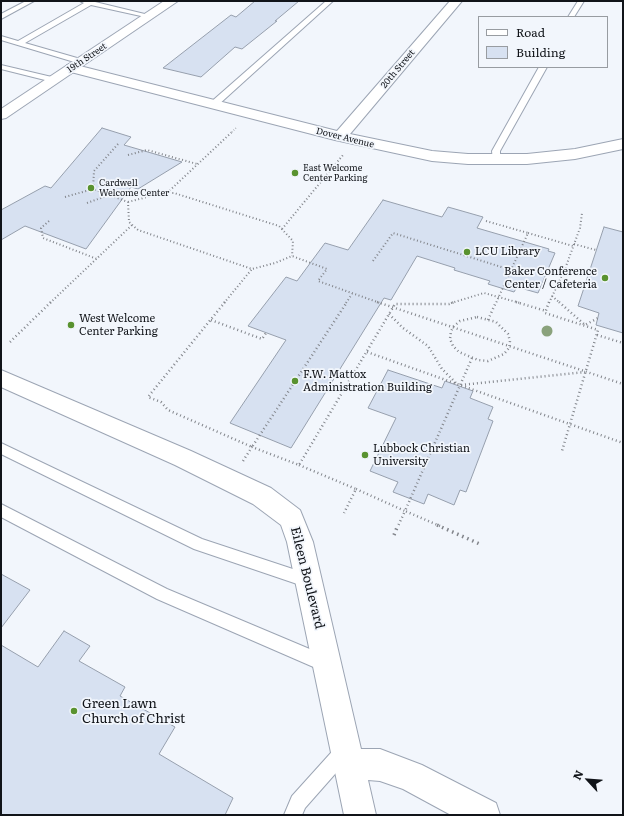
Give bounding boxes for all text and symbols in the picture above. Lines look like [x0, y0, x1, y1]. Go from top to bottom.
legend [478, 16, 608, 68]
text: Road [516, 23, 545, 41]
street label: 19th Street [65, 41, 109, 75]
text: Building [516, 43, 565, 61]
street label: 20th Street [379, 48, 417, 90]
street label: Dover Avenue [315, 126, 375, 150]
place label: East Welcome Center Parking [303, 163, 368, 184]
marker: East Welcome Center Parking [290, 168, 300, 178]
place label: Cardwell Welcome Center [99, 178, 169, 199]
marker: Cardwell Welcome Center [86, 183, 96, 193]
place label: LCU Library [475, 245, 540, 259]
marker: LCU Library [462, 247, 472, 257]
place label: Baker Conference Center / Cafeteria [504, 265, 597, 291]
marker: Baker Conference Center / Cafeteria [600, 273, 610, 283]
place label: West Welcome Center Parking [79, 312, 158, 338]
marker: West Welcome Center Parking [66, 320, 76, 330]
place label: F.W. Mattox Administration Building [303, 368, 432, 394]
marker: F.W. Mattox Administration Building [290, 376, 300, 386]
place label: Lubbock Christian University [373, 442, 470, 468]
marker: Lubbock Christian University [360, 450, 370, 460]
street label: Eileen Boulevard [287, 525, 327, 631]
place label: Green Lawn Church of Christ [82, 696, 185, 727]
marker: Green Lawn Church of Christ [69, 706, 79, 716]
north arrow [568, 760, 608, 800]
text: N [568, 767, 586, 782]

